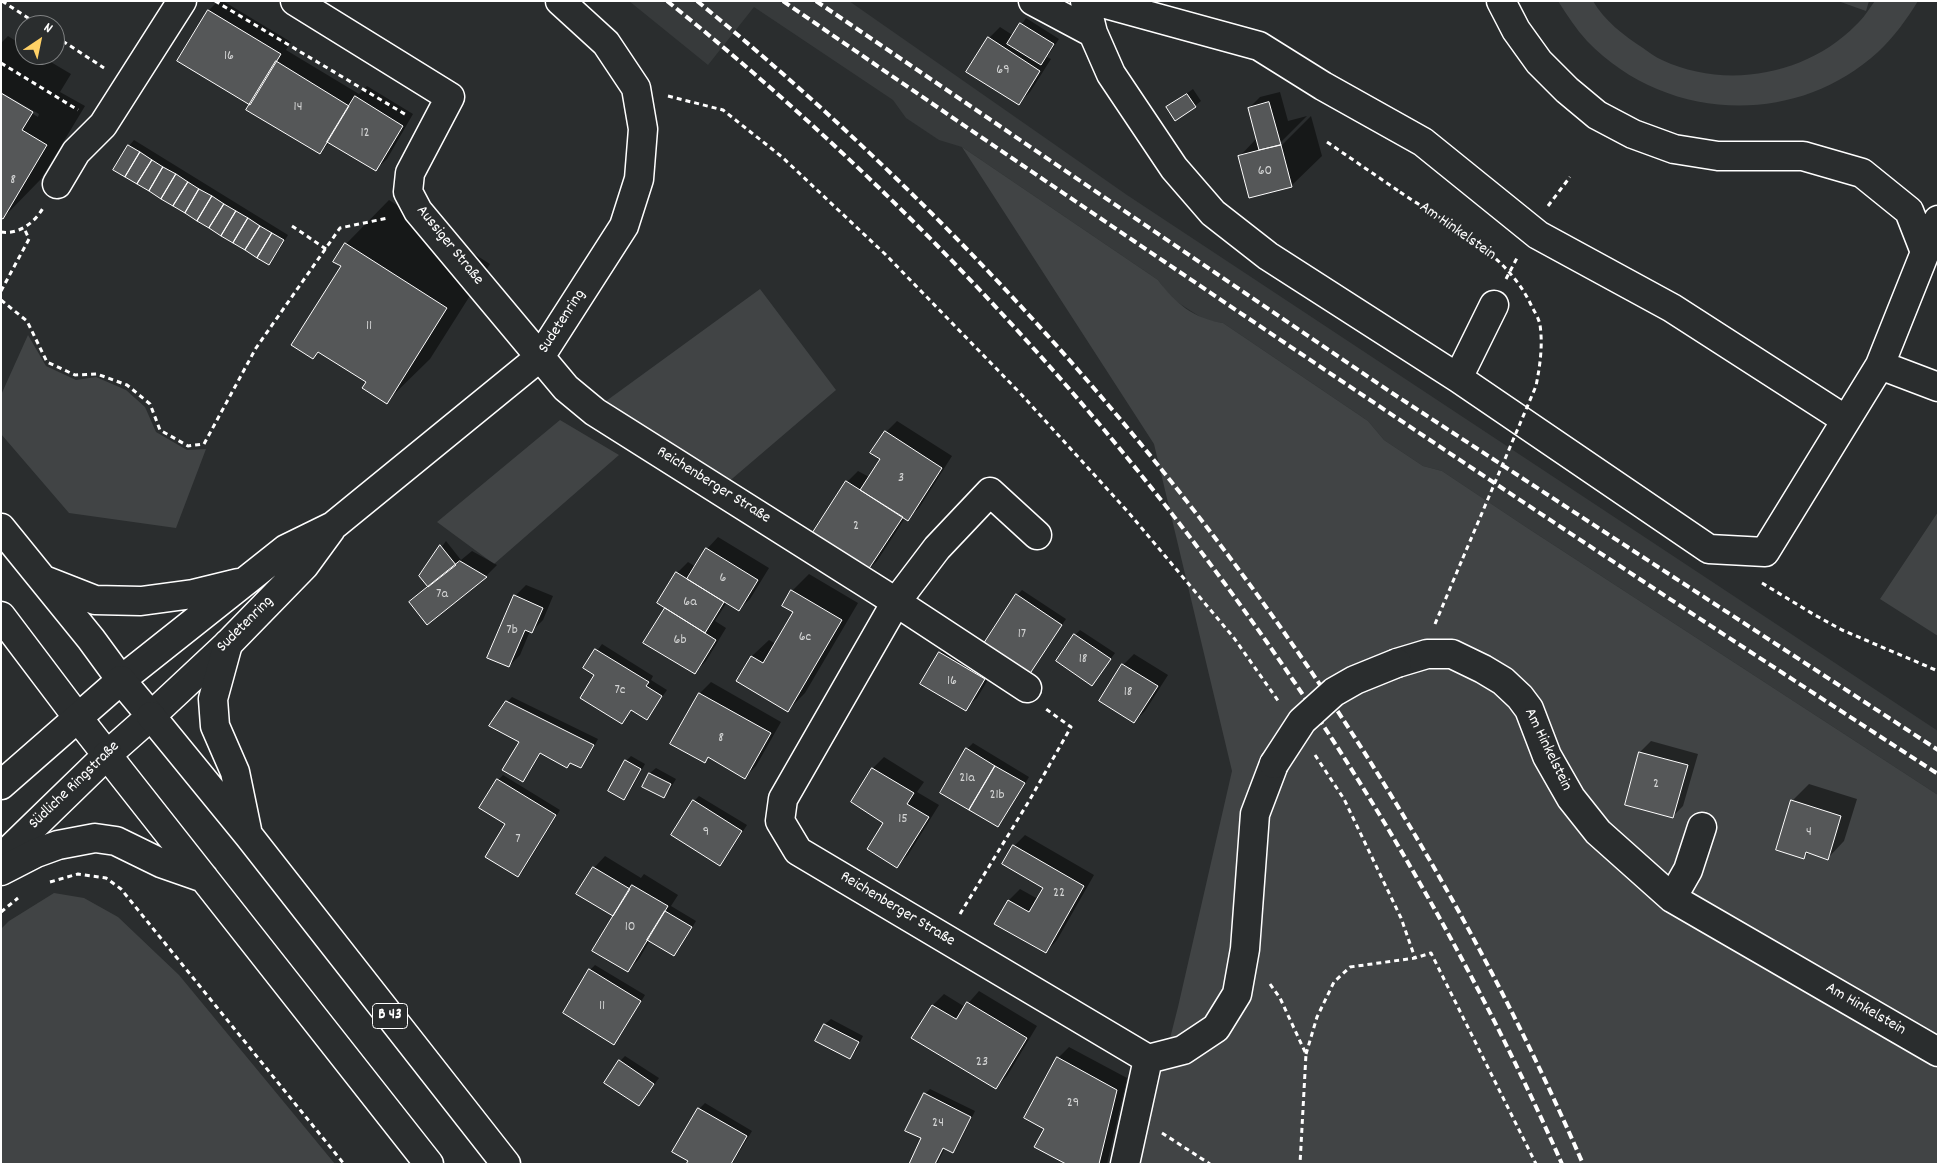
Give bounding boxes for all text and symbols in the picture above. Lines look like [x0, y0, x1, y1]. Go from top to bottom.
north arrow [15, 15, 65, 65]
text: N [39, 18, 56, 39]
house number: 16 [224, 49, 234, 65]
house number: 69 [996, 63, 1010, 79]
house number: 14 [294, 100, 302, 116]
house number: 12 [360, 126, 370, 142]
house number: 60 [1258, 164, 1272, 180]
house number: 8 [10, 173, 16, 189]
street label: Am Hinkelstein [1415, 199, 1499, 265]
street label: Aussiger Straße [411, 202, 487, 290]
street label: Sudetenring [535, 287, 591, 357]
house number: 11 [366, 319, 372, 335]
street label: Reichenberger Straße [653, 443, 773, 529]
house number: 3 [898, 471, 904, 487]
house number: 2 [853, 519, 859, 535]
house number: 6 [720, 571, 726, 587]
house number: 7a [436, 587, 448, 603]
street label: Sudetenring [214, 593, 278, 657]
house number: 6a [683, 595, 697, 611]
house number: 7b [506, 623, 518, 639]
house number: 17 [1018, 627, 1026, 643]
house number: 6c [799, 630, 811, 646]
house number: 6b [674, 633, 686, 649]
house number: 18 [1079, 652, 1087, 668]
house number: 16 [947, 674, 957, 690]
house number: 7c [615, 683, 625, 699]
house number: 18 [1124, 685, 1132, 701]
street label: Am Hinkelstein [1519, 706, 1575, 794]
house number: 8 [718, 731, 724, 747]
street label: Südliche Ringstraße [26, 738, 124, 834]
house number: 21a [959, 771, 975, 787]
house number: 2 [1653, 777, 1659, 793]
house number: 21b [989, 788, 1005, 804]
house number: 15 [898, 812, 908, 828]
house number: 9 [703, 825, 709, 841]
house number: 4 [1806, 825, 1812, 841]
house number: 7 [515, 832, 521, 848]
street label: Reichenberger Straße [836, 868, 958, 952]
house number: 22 [1053, 886, 1065, 902]
house number: 10 [625, 920, 635, 936]
street label: Am Hinkelstein [1822, 979, 1908, 1041]
house number: 11 [599, 999, 605, 1015]
road number: B 43 [372, 1004, 408, 1028]
house number: 23 [976, 1055, 988, 1071]
house number: 29 [1067, 1096, 1079, 1112]
house number: 24 [932, 1116, 944, 1132]

